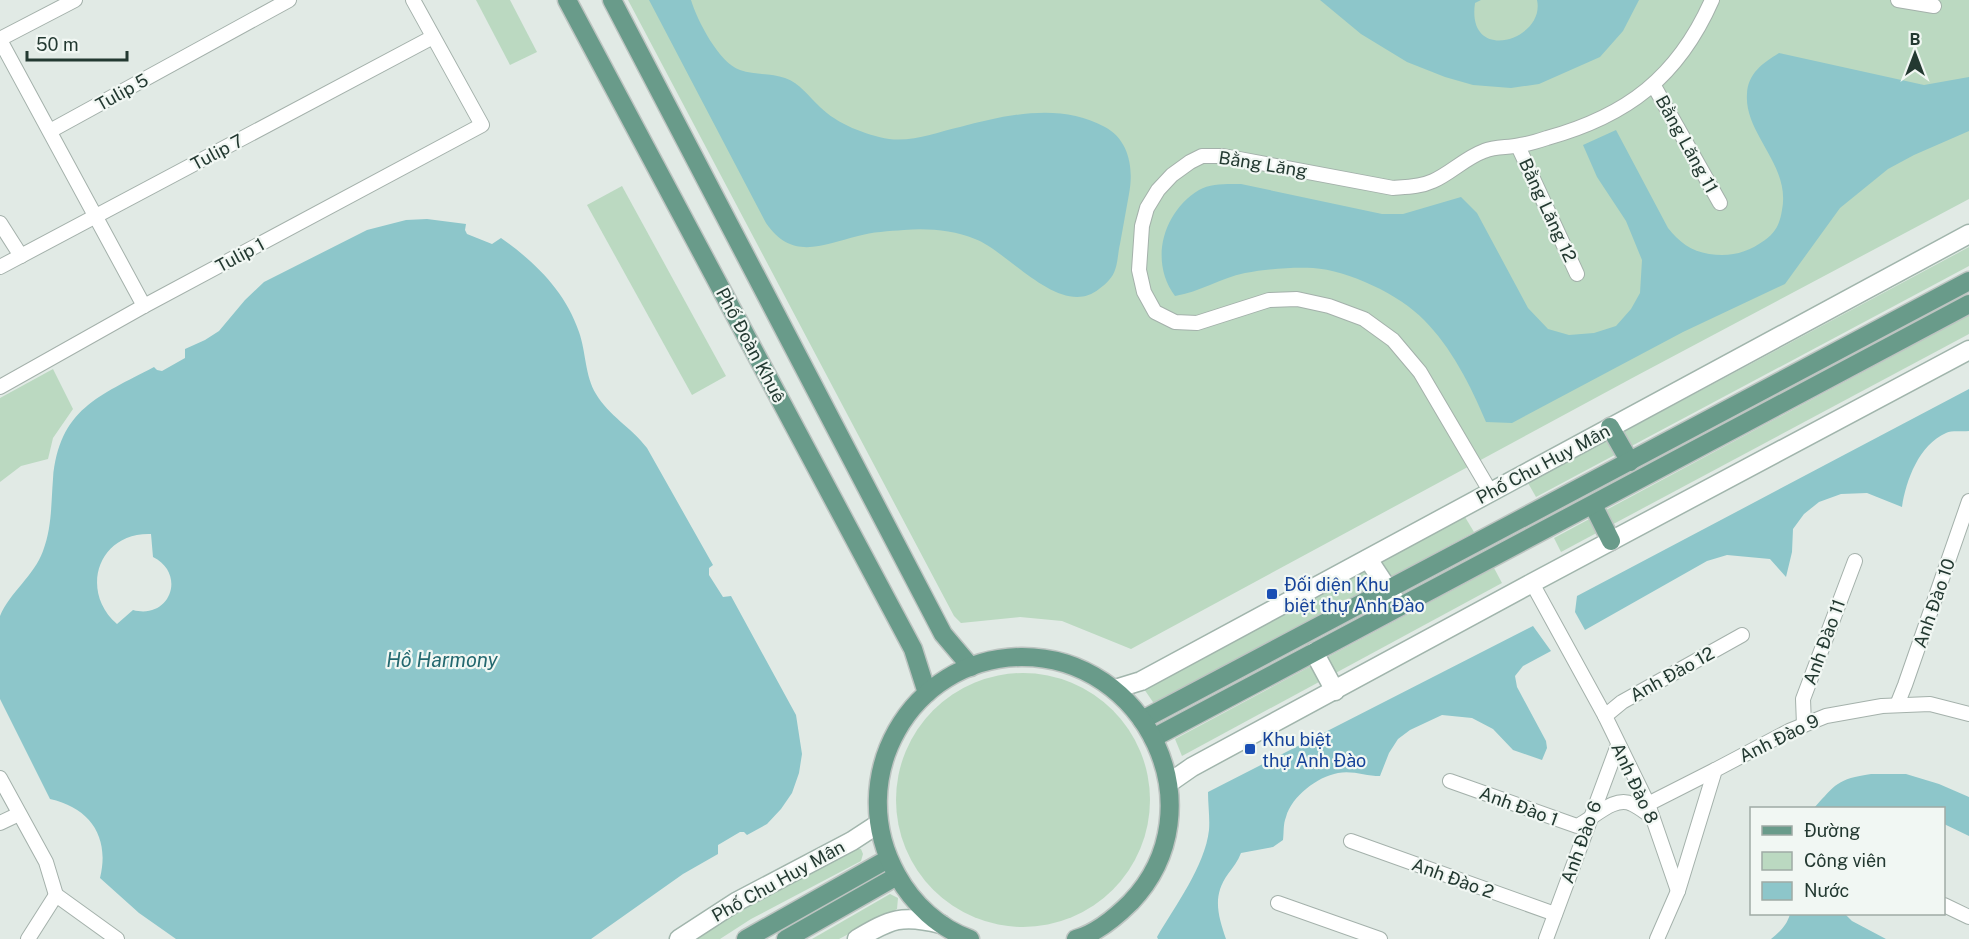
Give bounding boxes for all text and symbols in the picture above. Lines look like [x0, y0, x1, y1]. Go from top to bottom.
scale bar [27, 24, 128, 62]
north arrow [1885, 24, 1945, 84]
text: B [1910, 30, 1921, 49]
text: 50 m [36, 34, 79, 55]
street label: Tulip 5 [92, 69, 152, 115]
street label: Bằng Lăng 11 [1651, 91, 1723, 197]
street label: Tulip 7 [187, 130, 247, 174]
street label: Bằng Lăng [1217, 147, 1309, 181]
street label: Bằng Lăng 12 [1515, 155, 1581, 265]
street label: Tulip 1 [212, 233, 268, 277]
street label: Phố Đoàn Khuê [712, 284, 790, 406]
street label: Phố Chu Huy Mân [1473, 420, 1613, 508]
street label: Anh Đào 10 [1909, 555, 1959, 651]
place label: Đối diện Khu biệt thự Anh Đào [1284, 574, 1425, 616]
marker: Đối diện Khu biệt thự Anh Đào [1265, 587, 1279, 601]
street label: Anh Đào 11 [1799, 596, 1849, 688]
street label: Anh Đào 12 [1626, 642, 1718, 706]
water label: Hồ Harmony [386, 648, 499, 672]
street label: Anh Đào 9 [1736, 710, 1822, 766]
place label: Khu biệt thự Anh Đào [1262, 729, 1366, 771]
street label: Anh Đào 8 [1607, 739, 1663, 827]
marker: Khu biệt thự Anh Đào [1243, 742, 1257, 756]
street label: Anh Đào 1 [1477, 782, 1561, 830]
street label: Anh Đào 6 [1556, 798, 1606, 886]
legend [1750, 807, 1945, 915]
text: Đường [1804, 820, 1861, 841]
street label: Phố Chu Huy Mân [708, 836, 848, 926]
text: Công viên [1804, 850, 1887, 871]
street label: Anh Đào 2 [1409, 853, 1497, 903]
text: Nước [1804, 880, 1849, 901]

